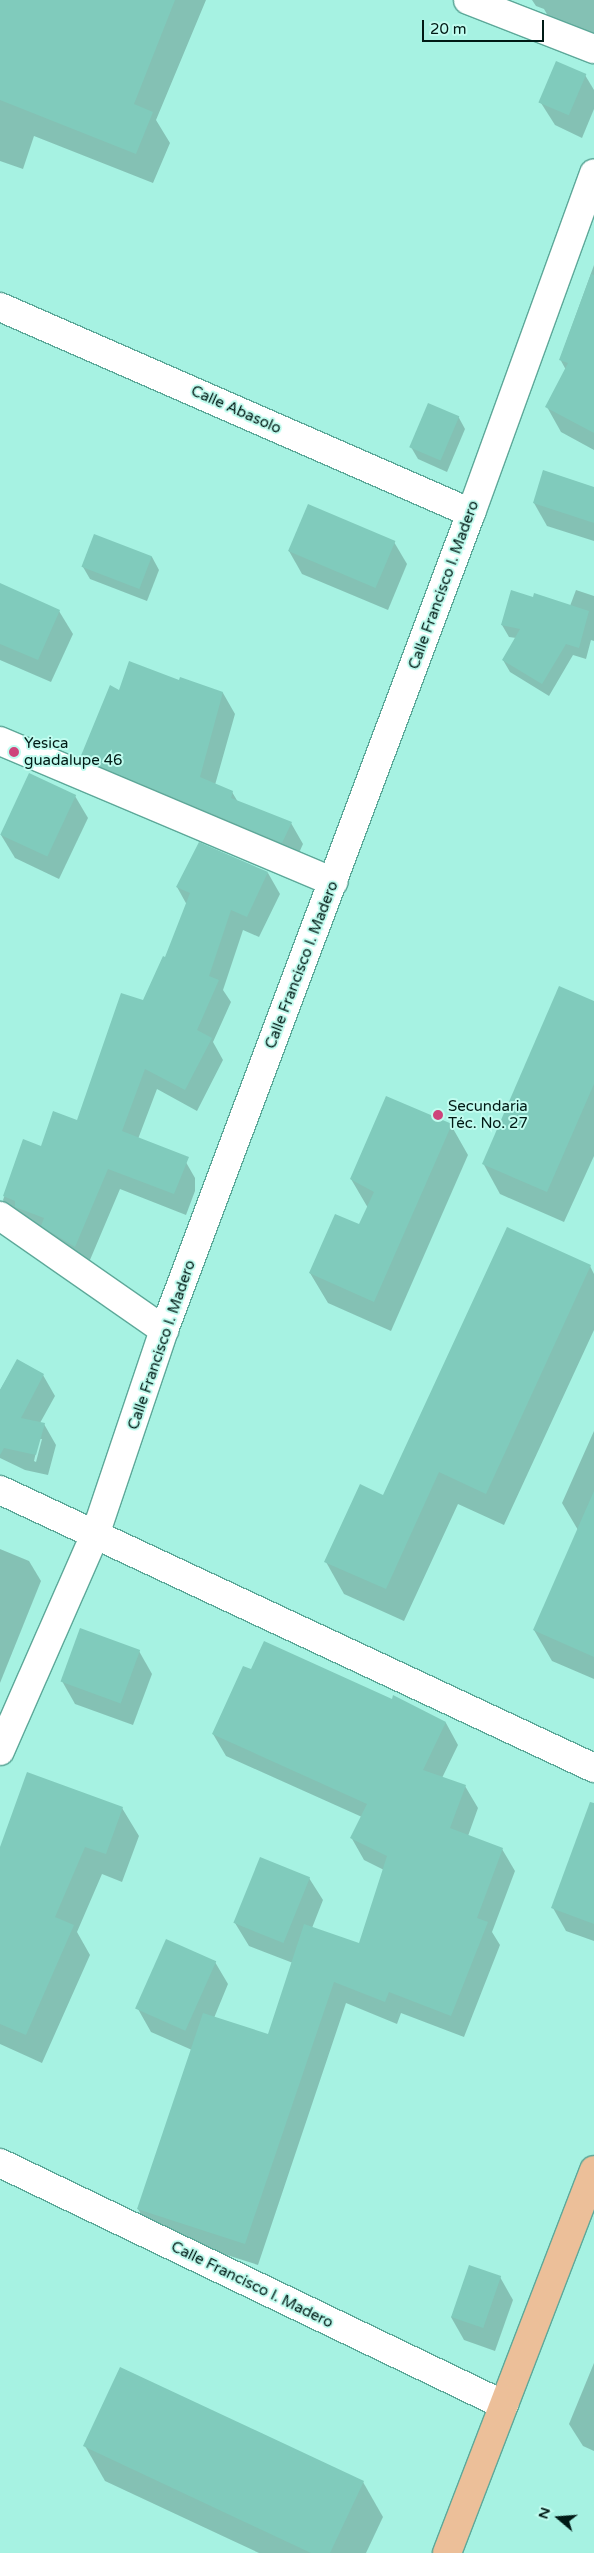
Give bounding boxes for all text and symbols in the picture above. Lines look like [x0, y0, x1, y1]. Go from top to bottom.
scale bar [424, 10, 546, 42]
text: 20 m [430, 20, 467, 38]
street label: Calle Abasolo [188, 382, 284, 438]
street label: Calle Francisco I. Madero [405, 498, 483, 672]
place label: Yesica guadalupe 46 [24, 734, 122, 769]
marker: Yesica guadalupe 46 [8, 746, 20, 758]
street label: Calle Francisco I. Madero [262, 879, 342, 1051]
place label: Secundaria Téc. No. 27 [448, 1097, 528, 1132]
marker: Secundaria Téc. No. 27 [432, 1109, 444, 1121]
street label: Calle Francisco I. Madero [124, 1258, 200, 1432]
street label: Calle Francisco I. Madero [168, 2238, 336, 2332]
north arrow [534, 2493, 584, 2543]
text: N [534, 2505, 554, 2521]

